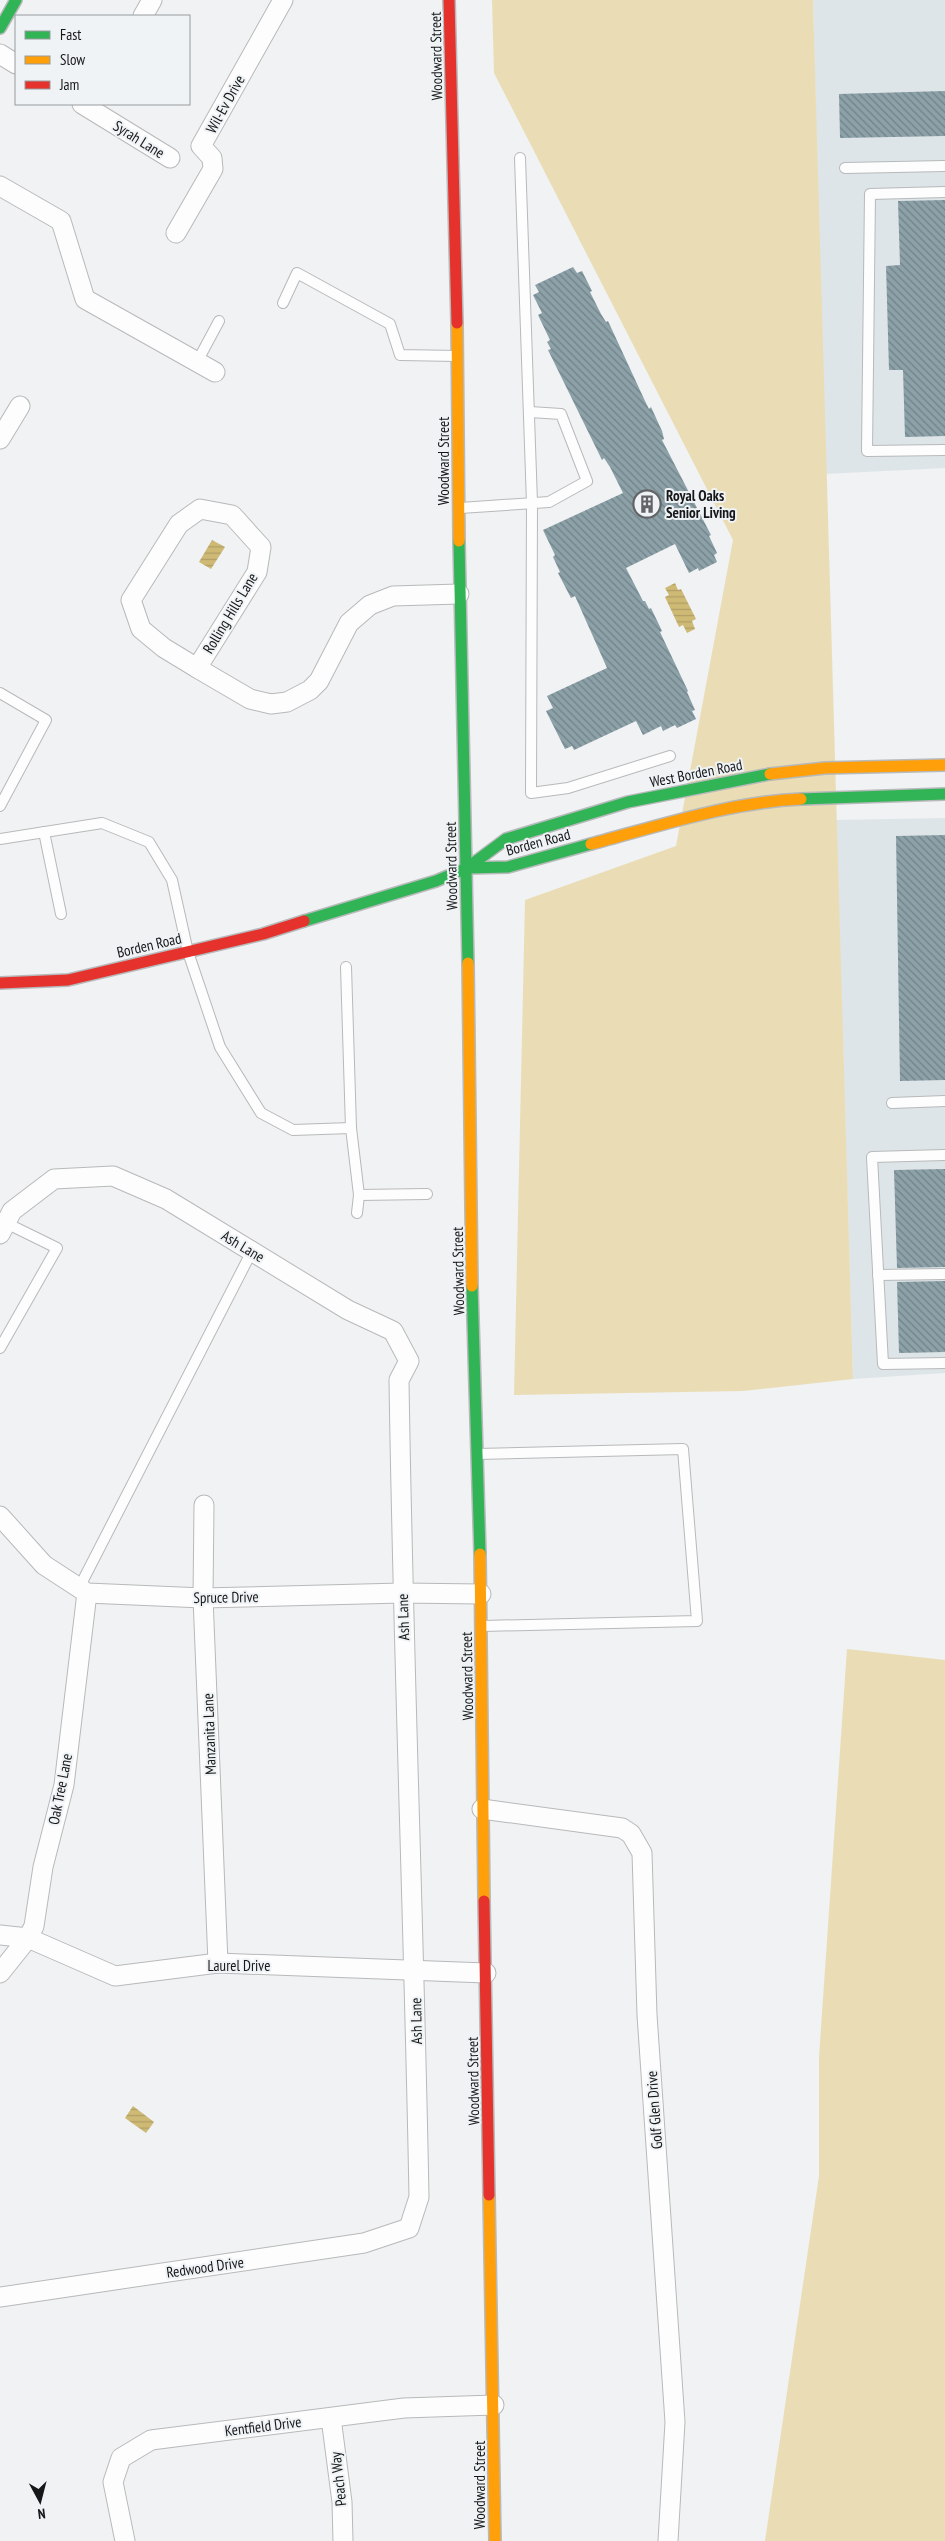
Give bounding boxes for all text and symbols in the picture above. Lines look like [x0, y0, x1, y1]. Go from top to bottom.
street label: Woodward Street [426, 11, 446, 101]
legend [15, 15, 190, 105]
text: Fast [60, 25, 81, 44]
text: Slow [60, 50, 85, 69]
street label: Wil-Ev Drive [201, 72, 249, 136]
text: Jam [59, 75, 79, 94]
street label: Syrah Lane [110, 116, 168, 162]
street label: Woodward Street [434, 417, 453, 505]
place label: Royal Oaks Senior Living [666, 486, 736, 522]
building icon: Royal Oaks Senior Living [632, 489, 662, 519]
street label: Rolling Hills Lane [198, 569, 262, 657]
street label: West Borden Road [648, 755, 744, 791]
street label: Woodward Street [441, 821, 461, 911]
street label: Borden Road [504, 824, 572, 860]
street label: Borden Road [115, 928, 183, 962]
street label: Ash Lane [218, 1226, 268, 1266]
street label: Woodward Street [448, 1226, 468, 1316]
street label: Spruce Drive [193, 1587, 259, 1607]
street label: Ash Lane [393, 1593, 413, 1641]
street label: Woodward Street [457, 1631, 477, 1721]
street label: Manzanita Lane [198, 1693, 220, 1775]
street label: Oak Tree Lane [44, 1752, 76, 1826]
street label: Laurel Drive [208, 1956, 270, 1975]
street label: Ash Lane [406, 1997, 426, 2045]
street label: Woodward Street [463, 2036, 483, 2126]
street label: Golf Glen Drive [642, 2070, 666, 2150]
street label: Redwood Drive [165, 2252, 245, 2282]
street label: Kentfield Drive [224, 2412, 302, 2440]
street label: Woodward Street [470, 2441, 489, 2529]
street label: Peach Way [326, 2450, 350, 2507]
north arrow [15, 2476, 65, 2526]
text: N [37, 2505, 46, 2523]

